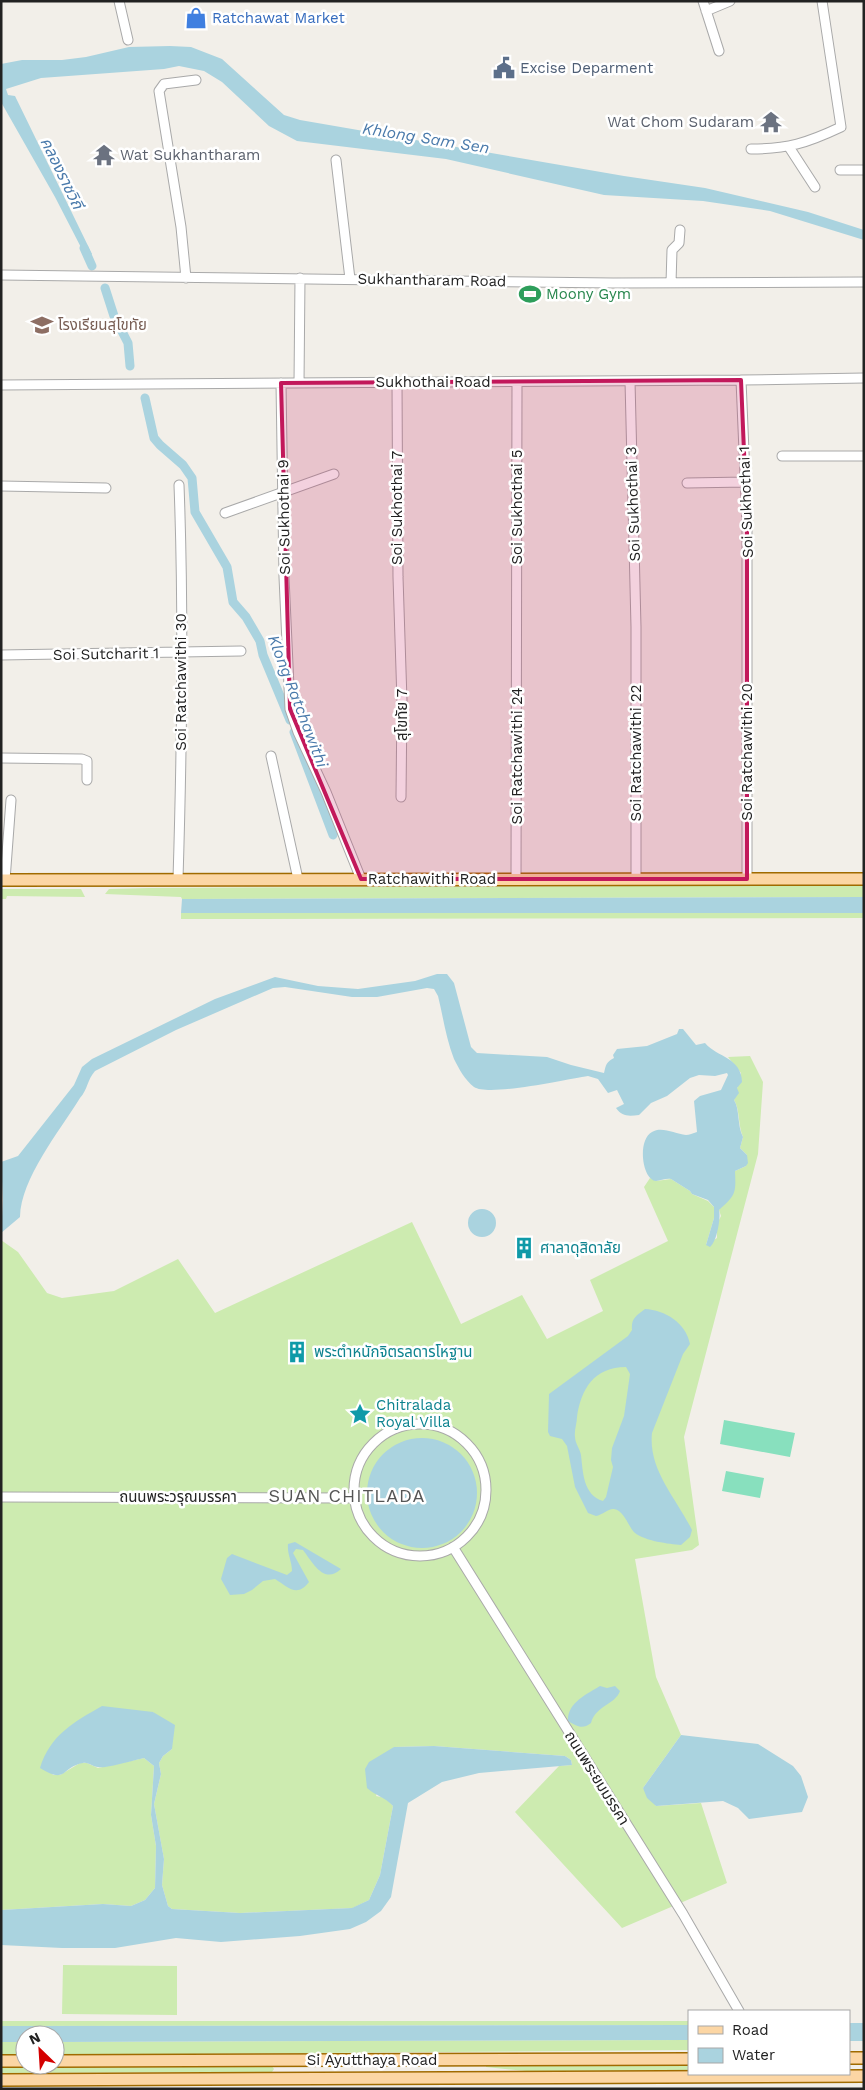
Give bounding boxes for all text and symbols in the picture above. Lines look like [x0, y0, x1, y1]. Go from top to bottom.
shop icon: Ratchawat Market [183, 5, 209, 31]
place label: Ratchawat Market [212, 9, 345, 27]
public building icon: Excise Deparment [491, 55, 517, 81]
place label: Excise Deparment [520, 59, 654, 77]
temple icon: Wat Chom Sudaram [758, 109, 784, 135]
place label: Wat Chom Sudaram [607, 113, 754, 131]
water label: Khlong Sam Sen [361, 119, 491, 157]
water label: คลองราชวิถี [37, 134, 88, 214]
temple icon: Wat Sukhantharam [91, 142, 117, 168]
place label: Wat Sukhantharam [120, 146, 260, 164]
street label: Sukhantharam Road [357, 270, 507, 290]
sports icon: Moony Gym [517, 281, 543, 307]
place label: Moony Gym [546, 285, 631, 303]
school or university icon: โรงเรียนสุโขทัย [29, 312, 55, 338]
place label: โรงเรียนสุโขทัย [58, 316, 147, 334]
street label: Sukhothai Road [375, 373, 491, 391]
street label: Soi Sukhothai 3 [622, 446, 644, 562]
street label: Soi Sukhothai 1 [735, 446, 757, 558]
street label: Soi Sukhothai 5 [508, 449, 526, 565]
street label: Soi Sukhothai 7 [388, 451, 406, 565]
street label: Soi Sukhothai 9 [274, 459, 294, 575]
street label: Soi Ratchawithi 30 [172, 613, 190, 751]
water label: Klong Ratchawithi [264, 632, 332, 771]
street label: Soi Sutcharit 1 [53, 644, 159, 664]
street label: Soi Ratchawithi 20 [738, 683, 756, 821]
street label: Soi Ratchawithi 22 [627, 685, 645, 821]
street label: Soi Ratchawithi 24 [508, 688, 526, 824]
street label: สุโขทัย 7 [393, 689, 411, 741]
street label: Ratchawithi Road [368, 870, 496, 888]
building icon: ศาลาดุสิดาลัย [511, 1235, 537, 1261]
place label: ศาลาดุสิดาลัย [540, 1239, 621, 1257]
building icon: พระตำหนักจิตรลดารโหฐาน [284, 1339, 310, 1365]
place label: พระตำหนักจิตรลดารโหฐาน [314, 1343, 472, 1361]
place label: Chitralada Royal Villa [376, 1396, 452, 1431]
place icon: Chitralada Royal Villa [347, 1401, 373, 1427]
district label: SUAN CHITLADA [269, 1485, 425, 1506]
street label: ถนนพระวรุณมรรคา [119, 1488, 237, 1506]
street label: ถนนพระยมมรรคา [561, 1728, 633, 1828]
legend [688, 2010, 850, 2075]
text: Road [732, 2021, 769, 2039]
north arrow [15, 2025, 65, 2075]
text: N [26, 2029, 43, 2048]
text: Water [732, 2046, 775, 2064]
street label: Si Ayutthaya Road [307, 2051, 437, 2069]

